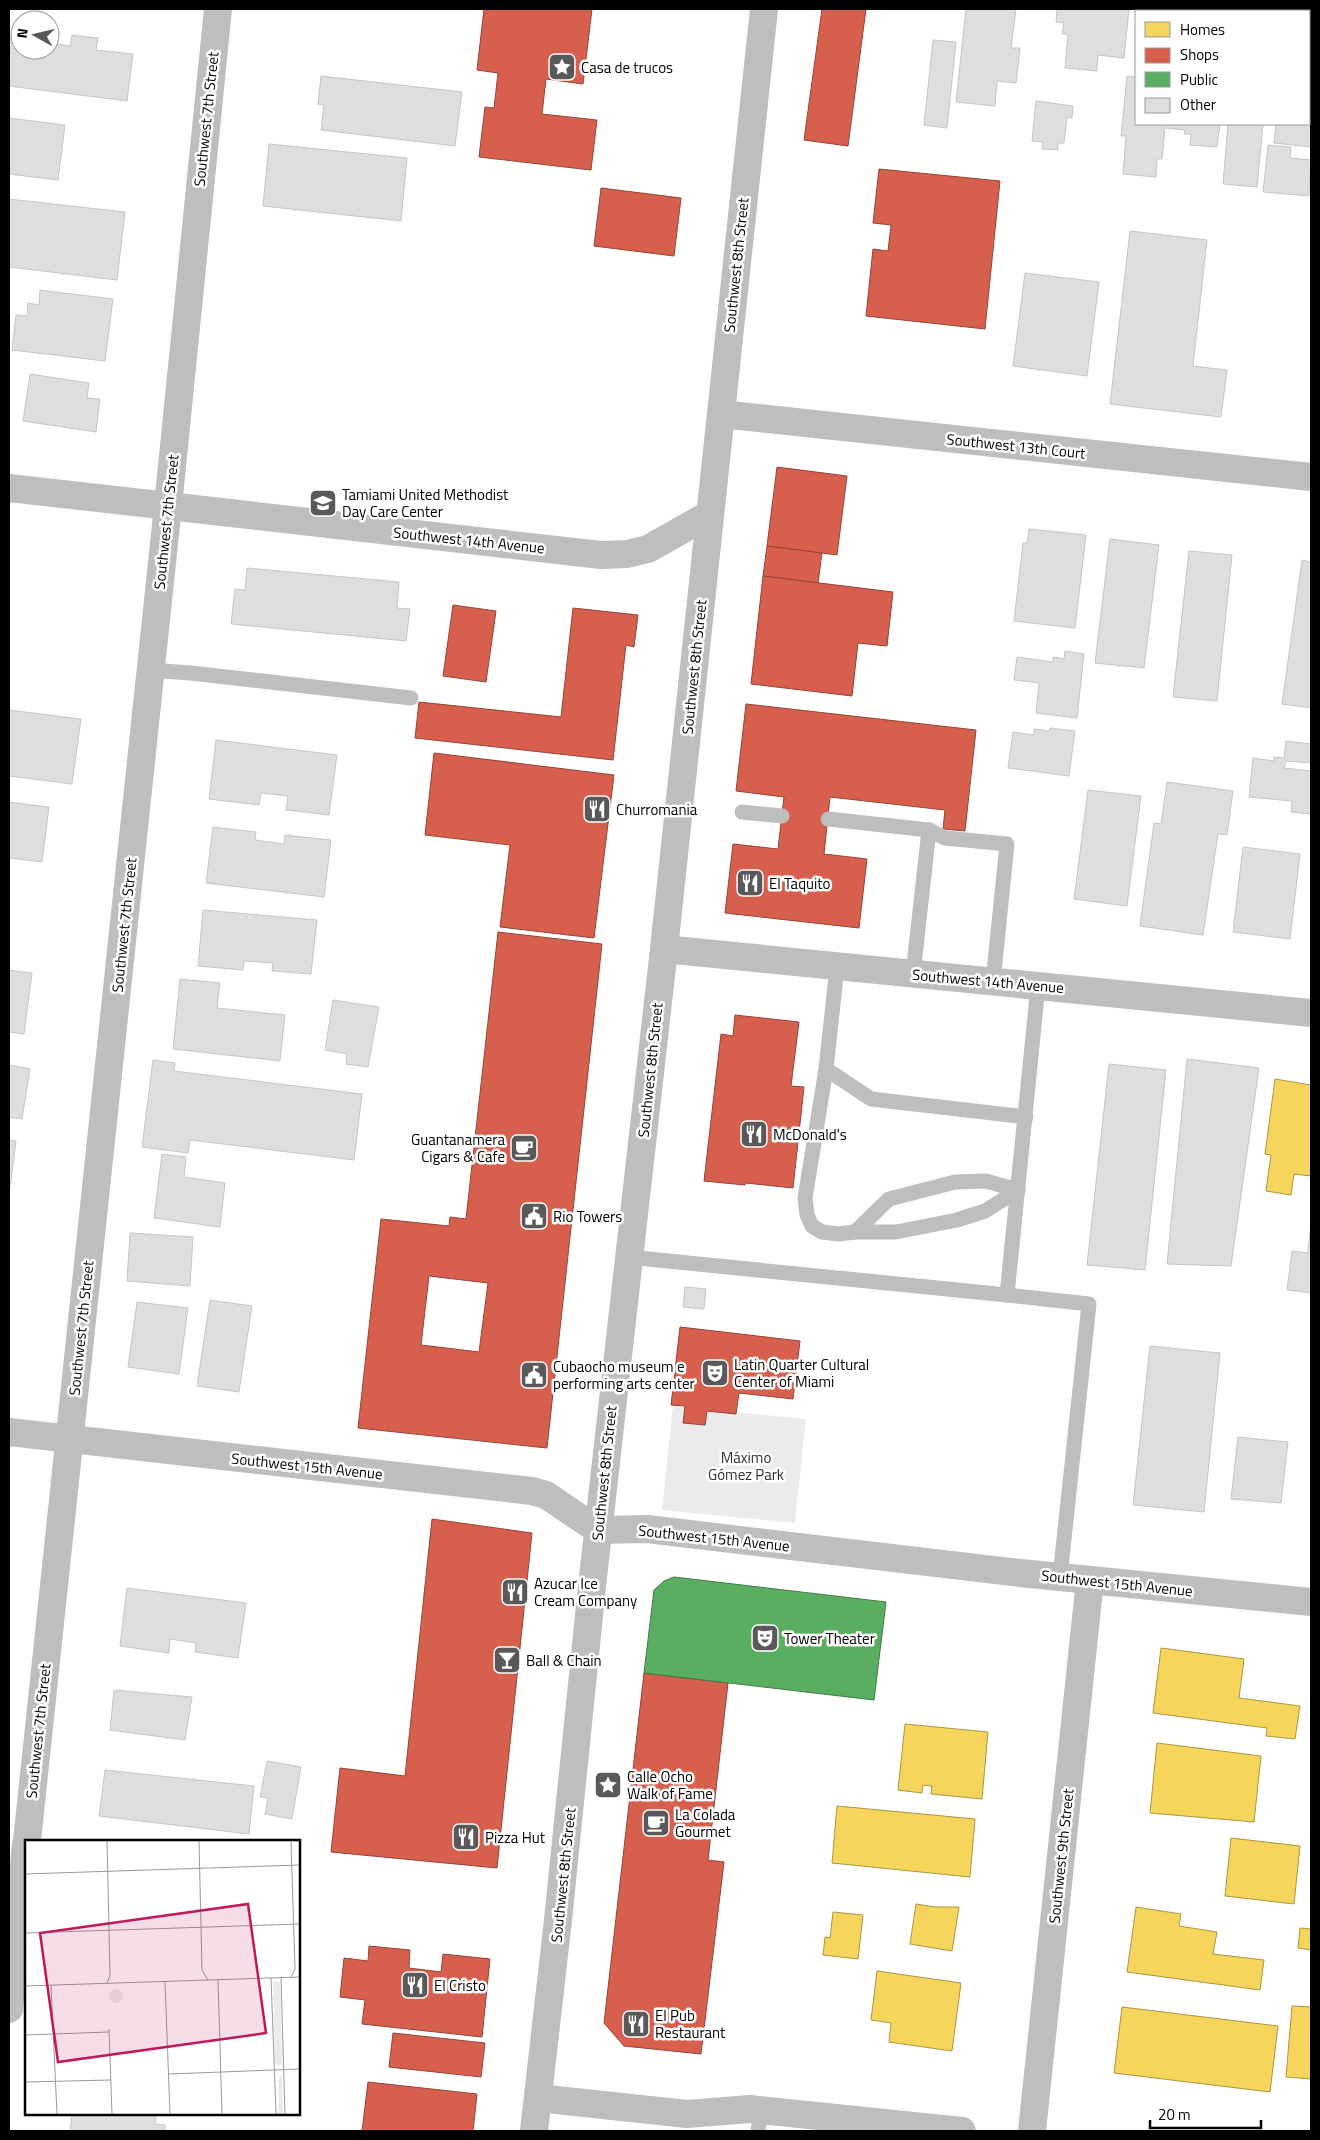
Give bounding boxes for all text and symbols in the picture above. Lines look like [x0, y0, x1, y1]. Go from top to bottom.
north arrow [10, 10, 60, 60]
legend [1135, 10, 1310, 125]
text: Homes [1180, 18, 1225, 41]
text: N [11, 27, 33, 39]
text: Shops [1180, 43, 1219, 66]
street label: Southwest 7th Street [187, 50, 225, 188]
place icon: Casa de trucos [547, 52, 577, 82]
place label: Casa de trucos [581, 56, 673, 79]
text: Public [1180, 68, 1218, 91]
text: Other [1180, 93, 1216, 116]
street label: Southwest 8th Street [717, 196, 755, 334]
street label: Southwest 13th Court [945, 427, 1087, 465]
street label: Southwest 7th Street [147, 453, 185, 591]
place label: Tamiami United Methodist Day Care Center [342, 483, 509, 523]
school or university icon: Tamiami United Methodist Day Care Center [308, 488, 338, 518]
street label: Southwest 14th Avenue [392, 521, 546, 559]
street label: Southwest 8th Street [675, 598, 713, 736]
restaurant icon: Churromania [582, 794, 612, 824]
place label: Churromania [616, 798, 698, 821]
street label: Southwest 7th Street [105, 856, 143, 994]
restaurant icon: El Taquito [735, 868, 765, 898]
place label: El Taquito [769, 872, 831, 895]
street label: Southwest 14th Avenue [911, 963, 1065, 999]
street label: Southwest 8th Street [631, 1001, 669, 1139]
restaurant icon: McDonald's [739, 1119, 769, 1149]
place label: McDonald's [773, 1123, 847, 1146]
place label: Guantanamera Cigars & Cafe [411, 1128, 505, 1168]
cafe icon: Guantanamera Cigars & Cafe [509, 1133, 539, 1163]
public building icon: Rio Towers [519, 1201, 549, 1231]
place label: Rio Towers [553, 1205, 622, 1228]
street label: Southwest 7th Street [62, 1259, 100, 1397]
place label: Latin Quarter Cultural Center of Miami [734, 1353, 869, 1393]
place label: Cubaocho museum e performing arts center [553, 1355, 695, 1395]
theatre icon: Latin Quarter Cultural Center of Miami [700, 1358, 730, 1388]
public building icon: Cubaocho museum e performing arts center [519, 1360, 549, 1390]
street label: Southwest 8th Street [585, 1404, 623, 1542]
park label: Máximo Gómez Park [708, 1446, 784, 1486]
street label: Southwest 15th Avenue [230, 1447, 384, 1485]
street label: Southwest 15th Avenue [637, 1519, 791, 1557]
street label: Southwest 15th Avenue [1040, 1564, 1194, 1602]
place label: Azucar Ice Cream Company [534, 1572, 637, 1612]
restaurant icon: Azucar Ice Cream Company [500, 1577, 530, 1607]
theatre icon: Tower Theater [750, 1623, 780, 1653]
place label: Tower Theater [784, 1627, 875, 1650]
bar icon: Ball & Chain [492, 1645, 522, 1675]
place label: Ball & Chain [526, 1649, 602, 1672]
street label: Southwest 7th Street [19, 1662, 57, 1800]
place label: Calle Ocho Walk of Fame [627, 1765, 713, 1805]
place icon: Calle Ocho Walk of Fame [593, 1770, 623, 1800]
street label: Southwest 9th Street [1042, 1787, 1080, 1925]
place label: La Colada Gourmet [675, 1803, 736, 1843]
street label: Southwest 8th Street [544, 1806, 582, 1944]
cafe icon: La Colada Gourmet [641, 1808, 671, 1838]
restaurant icon: Pizza Hut [451, 1822, 481, 1852]
place label: Pizza Hut [485, 1826, 546, 1849]
inset map [25, 1840, 300, 2115]
restaurant icon: El Cristo [400, 1970, 430, 2000]
place label: El Cristo [434, 1974, 486, 1997]
place label: El Pub Restaurant [655, 2004, 726, 2044]
restaurant icon: El Pub Restaurant [621, 2009, 651, 2039]
scale bar [1150, 2098, 1261, 2130]
text: 20 m [1158, 2103, 1191, 2126]

